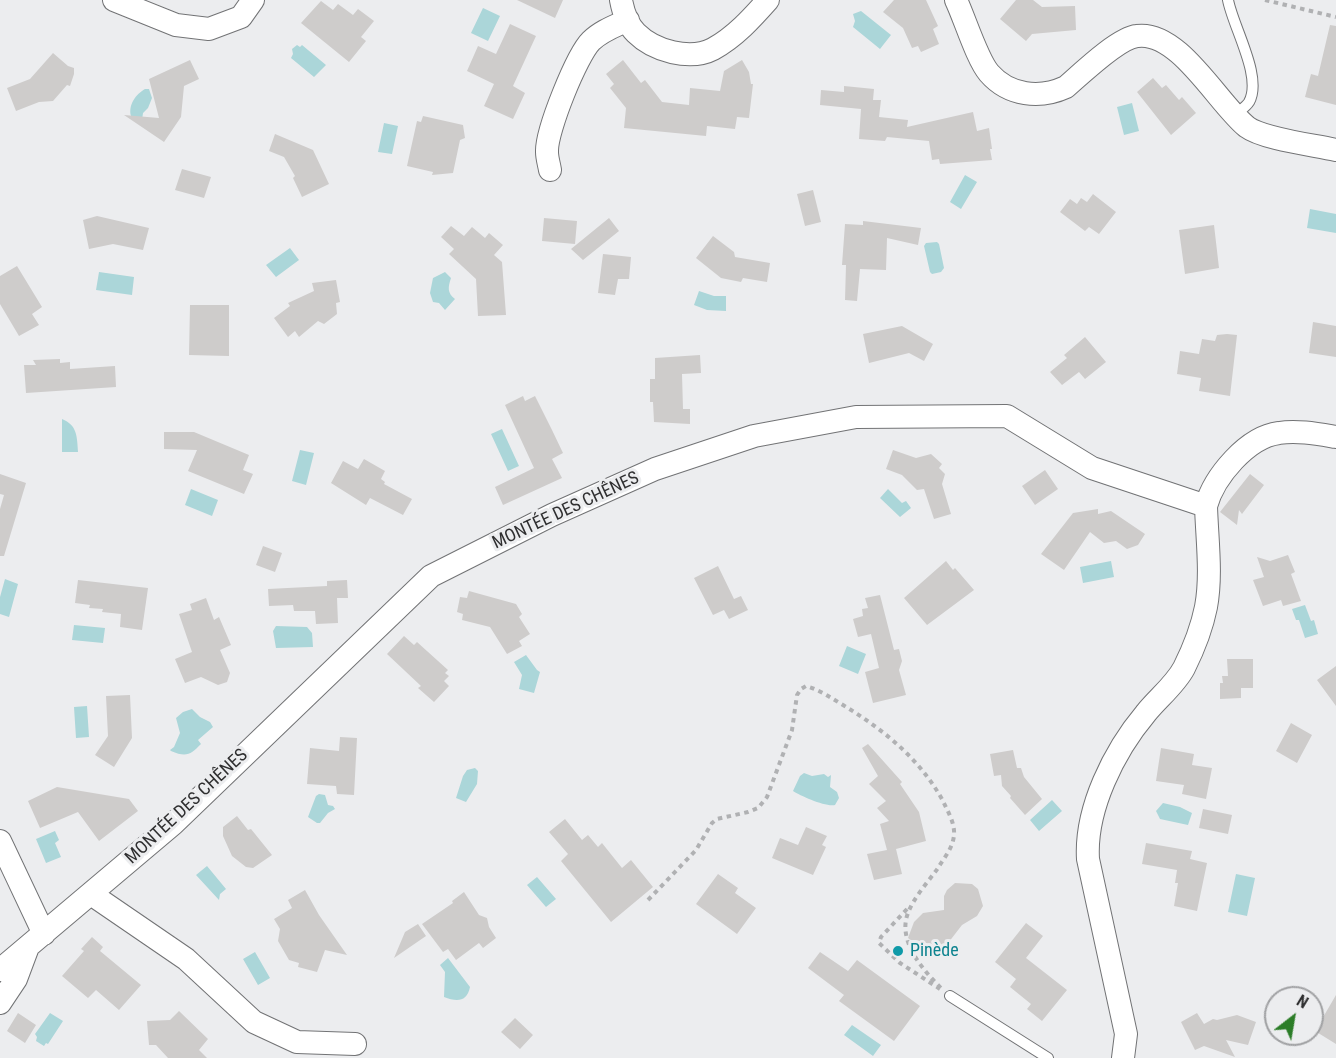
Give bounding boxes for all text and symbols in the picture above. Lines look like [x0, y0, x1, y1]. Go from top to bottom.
street label: MONTÉE DES CHÊNES [489, 468, 643, 554]
street label: MONTÉE DES CHÊNES [121, 745, 253, 869]
place label: Pinède [910, 940, 959, 962]
marker: Pinède [891, 944, 905, 958]
north arrow [1264, 986, 1324, 1046]
text: N [1293, 991, 1312, 1013]

